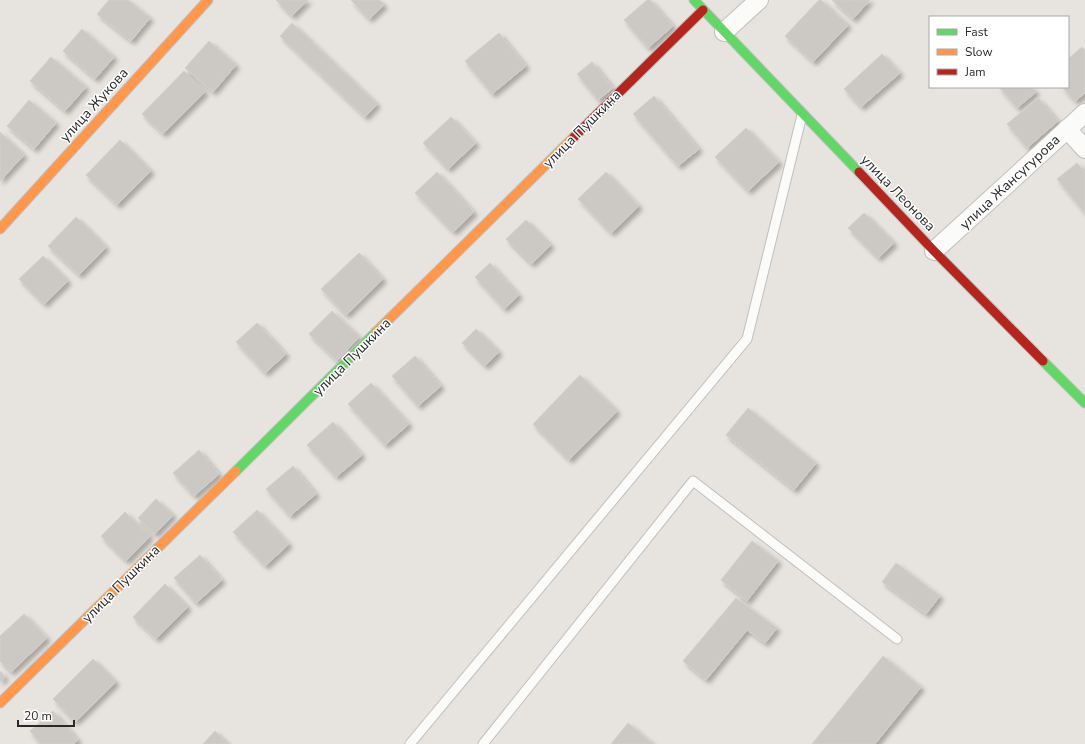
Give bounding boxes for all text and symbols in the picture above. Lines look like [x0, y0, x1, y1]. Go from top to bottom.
legend [929, 16, 1069, 88]
text: Fast [965, 24, 988, 40]
text: Slow [965, 44, 993, 60]
street label: улица Жукова [56, 64, 132, 146]
text: Jam [964, 64, 986, 80]
street label: улица Пушкина [539, 86, 625, 172]
street label: улица Жансугурова [956, 130, 1064, 234]
street label: улица Леонова [856, 150, 940, 236]
street label: улица Пушкина [309, 314, 395, 400]
street label: улица Пушкина [78, 541, 164, 627]
scale bar [18, 702, 74, 728]
text: 20 m [24, 708, 52, 724]

